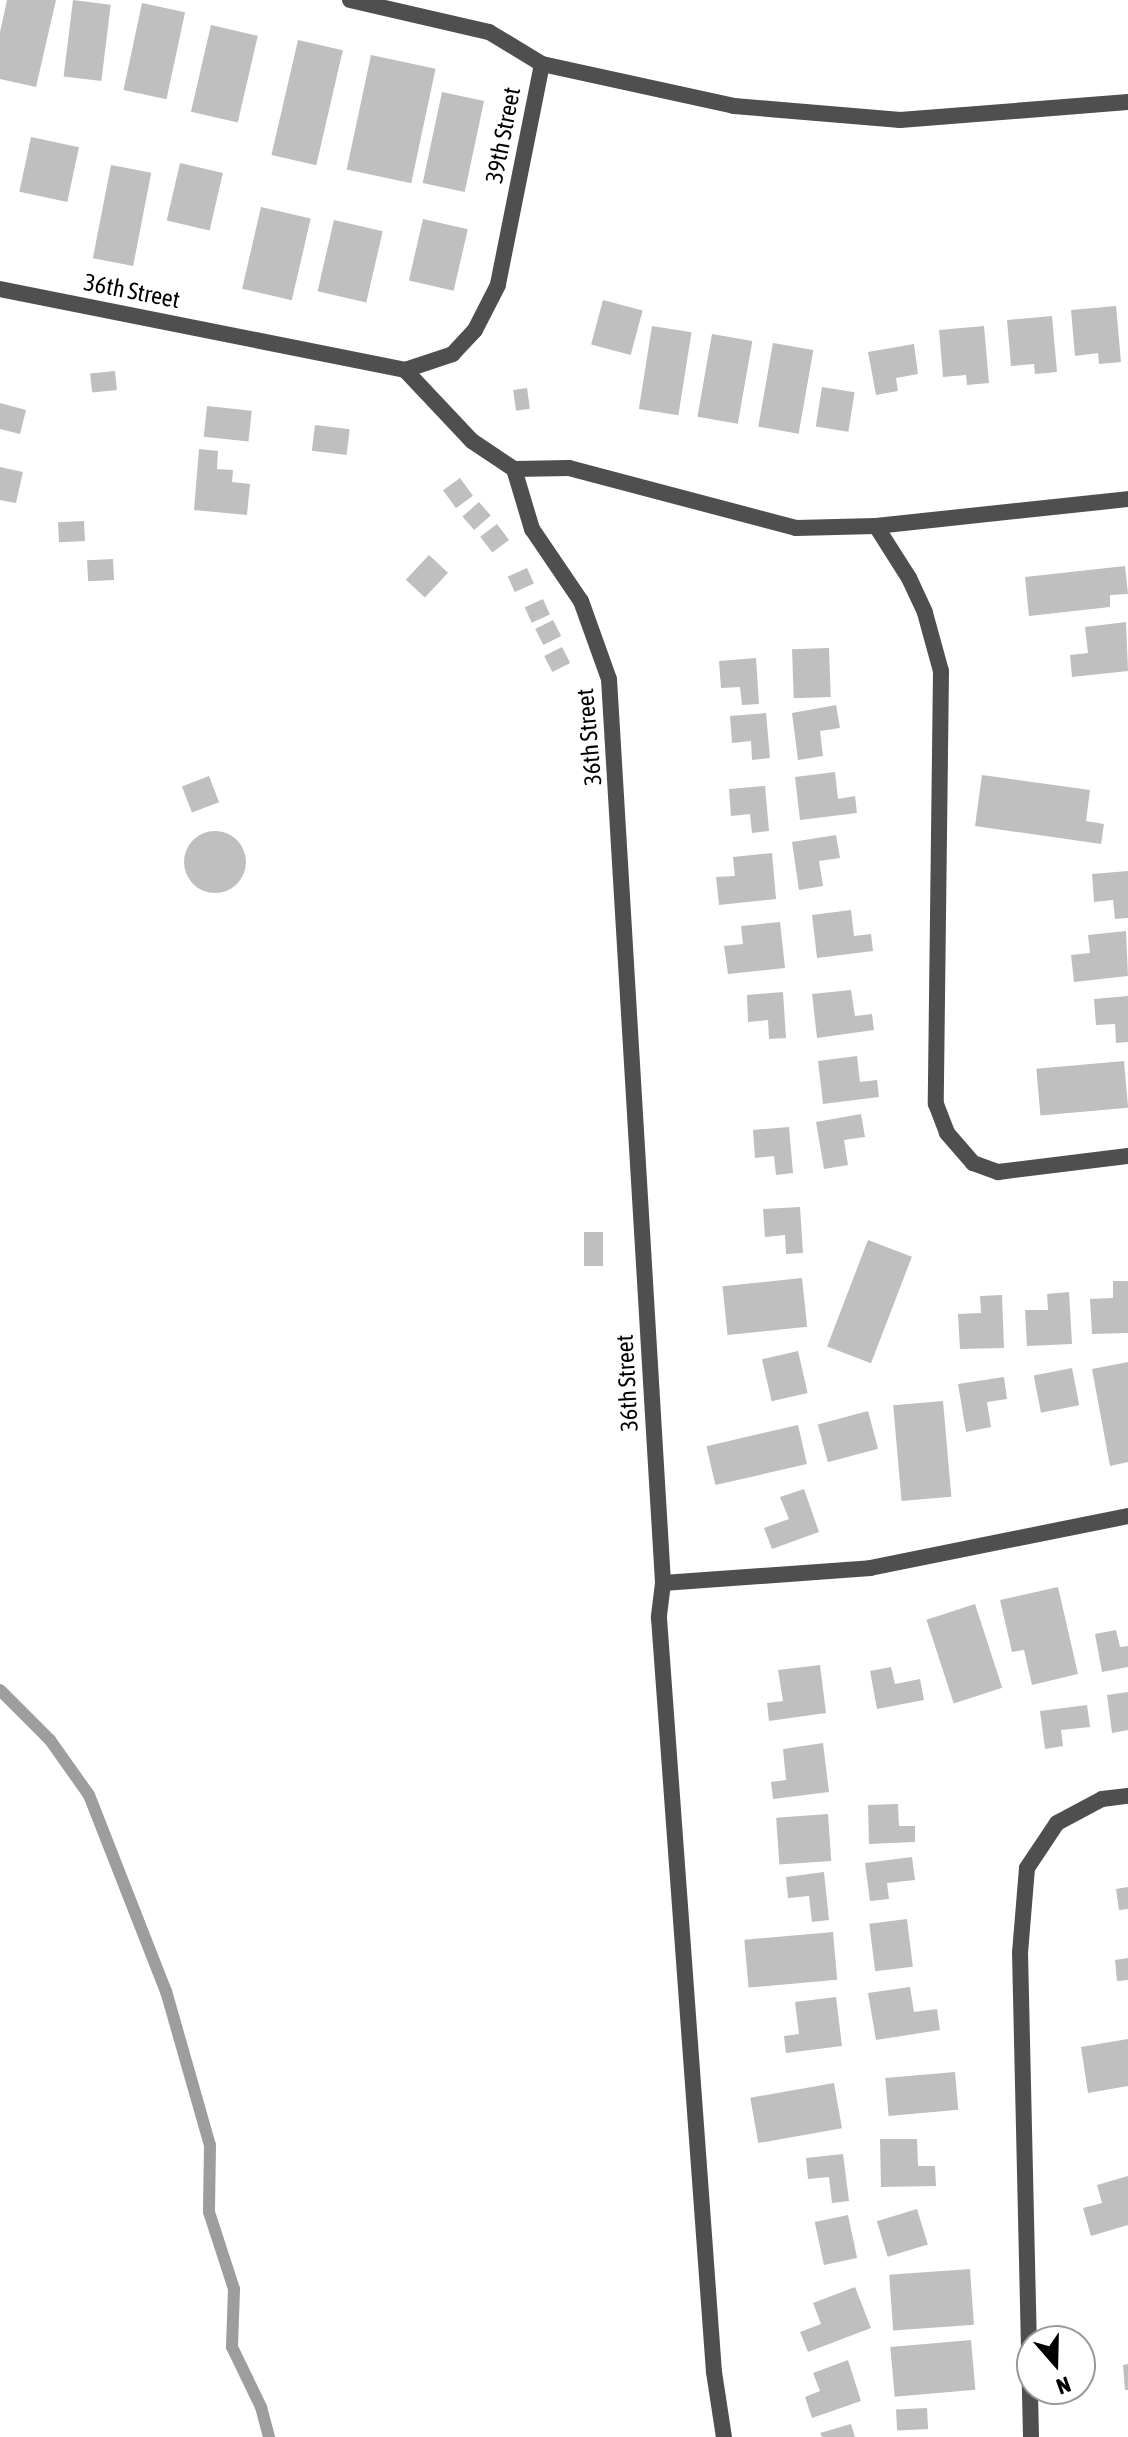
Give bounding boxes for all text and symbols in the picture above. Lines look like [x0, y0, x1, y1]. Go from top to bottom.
street label: 39th Street [480, 85, 526, 185]
street label: 36th Street [82, 268, 182, 314]
street label: 36th Street [570, 687, 608, 787]
street label: 36th Street [610, 1334, 644, 1432]
north arrow [1016, 2325, 1096, 2405]
text: N [1053, 2371, 1074, 2400]

